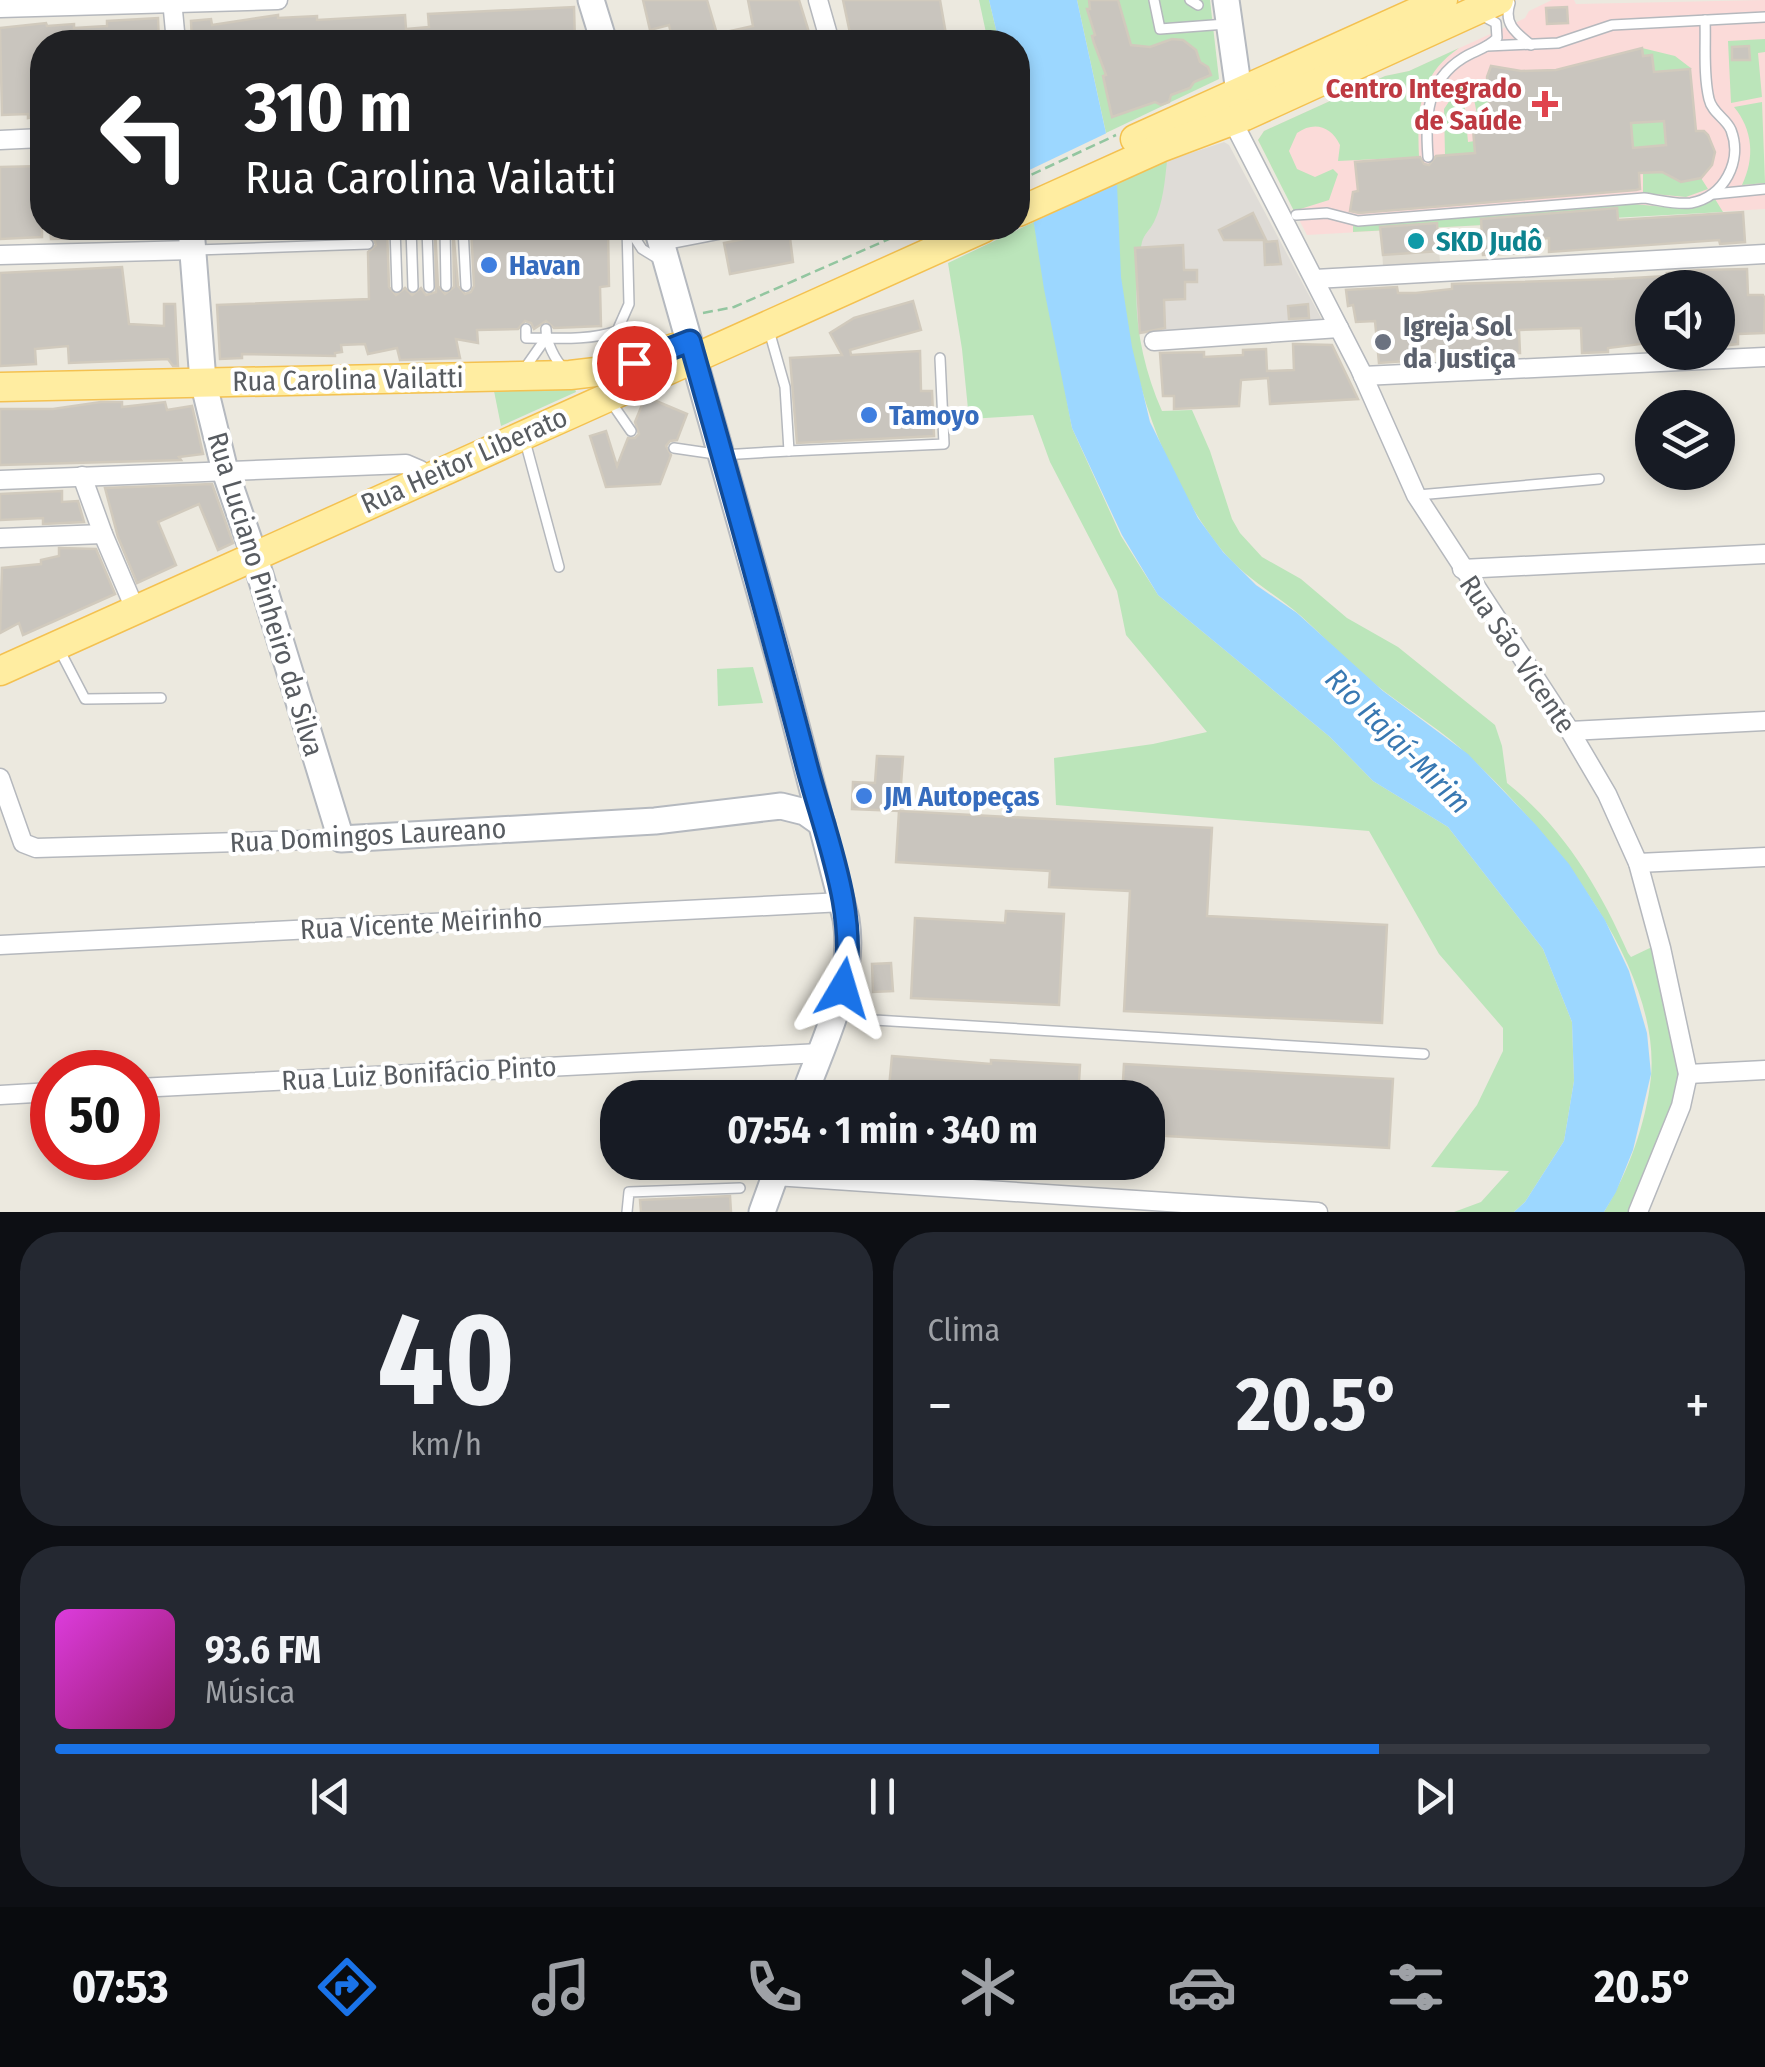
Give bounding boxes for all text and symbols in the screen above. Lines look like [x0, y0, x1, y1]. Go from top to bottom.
text: 310 m [245, 66, 413, 150]
icon: left [80, 70, 210, 200]
place label: Centro Integrado de Saúde [1326, 72, 1522, 137]
marker: Centro Integrado de Saúde [1532, 91, 1558, 117]
text: Rua Carolina Vailatti [245, 151, 617, 205]
place label: SKD Judô [1436, 225, 1542, 258]
marker: SKD Judô [1405, 230, 1427, 252]
place label: Havan [509, 249, 581, 282]
marker: Havan [478, 254, 500, 276]
map controls [1635, 270, 1735, 490]
button: sound [1635, 270, 1735, 370]
place label: Igreja Sol da Justiça [1403, 310, 1516, 375]
pin [592, 321, 677, 406]
marker: Igreja Sol da Justiça [1372, 331, 1394, 353]
icon: arrive [607, 336, 662, 391]
street label: Rua Carolina Vailatti [232, 361, 464, 398]
button: layers [1635, 390, 1735, 490]
place label: Tamoyo [889, 399, 979, 432]
street label: Rua Heitor Liberato [356, 400, 572, 521]
marker: Tamoyo [858, 404, 880, 426]
street label: Rua Luciano Pinheiro da Silva [200, 428, 331, 760]
street label: Rua São Vicente [1453, 569, 1582, 739]
water label: Rio Itajaí-Mirim [1318, 661, 1478, 821]
place label: JM Autopeças [883, 780, 1040, 813]
marker: JM Autopeças [853, 785, 875, 807]
street label: Rua Domingos Laureano [229, 812, 507, 859]
street label: Rua Vicente Meirinho [299, 901, 543, 946]
position arrow [791, 936, 895, 1040]
speed limit sign: 50 [30, 1050, 160, 1180]
street label: Rua Luiz Bonifácio Pinto [281, 1050, 557, 1097]
text: 07:54 · 1 min · 340 m [727, 1107, 1038, 1153]
text: 40 [377, 1282, 515, 1438]
text: Clima [928, 1311, 1000, 1349]
text: 20.5° [1236, 1360, 1401, 1450]
text: − [928, 1373, 952, 1439]
text: + [1685, 1373, 1710, 1439]
text: km/h [411, 1425, 482, 1463]
text: 93.6 FM [205, 1627, 321, 1673]
text: Música [205, 1673, 295, 1711]
icon: previous [303, 1769, 358, 1824]
icon: pause [855, 1769, 910, 1824]
icon: next [1407, 1769, 1462, 1824]
icon: directions [312, 1952, 382, 2022]
icon: music [526, 1952, 596, 2022]
icon: phone [739, 1952, 809, 2022]
icon: climate [953, 1952, 1023, 2022]
icon: car [1167, 1952, 1237, 2022]
icon: filters [1381, 1952, 1451, 2022]
text: 07:53 [72, 1960, 168, 2014]
text: 20.5° [1594, 1960, 1693, 2014]

